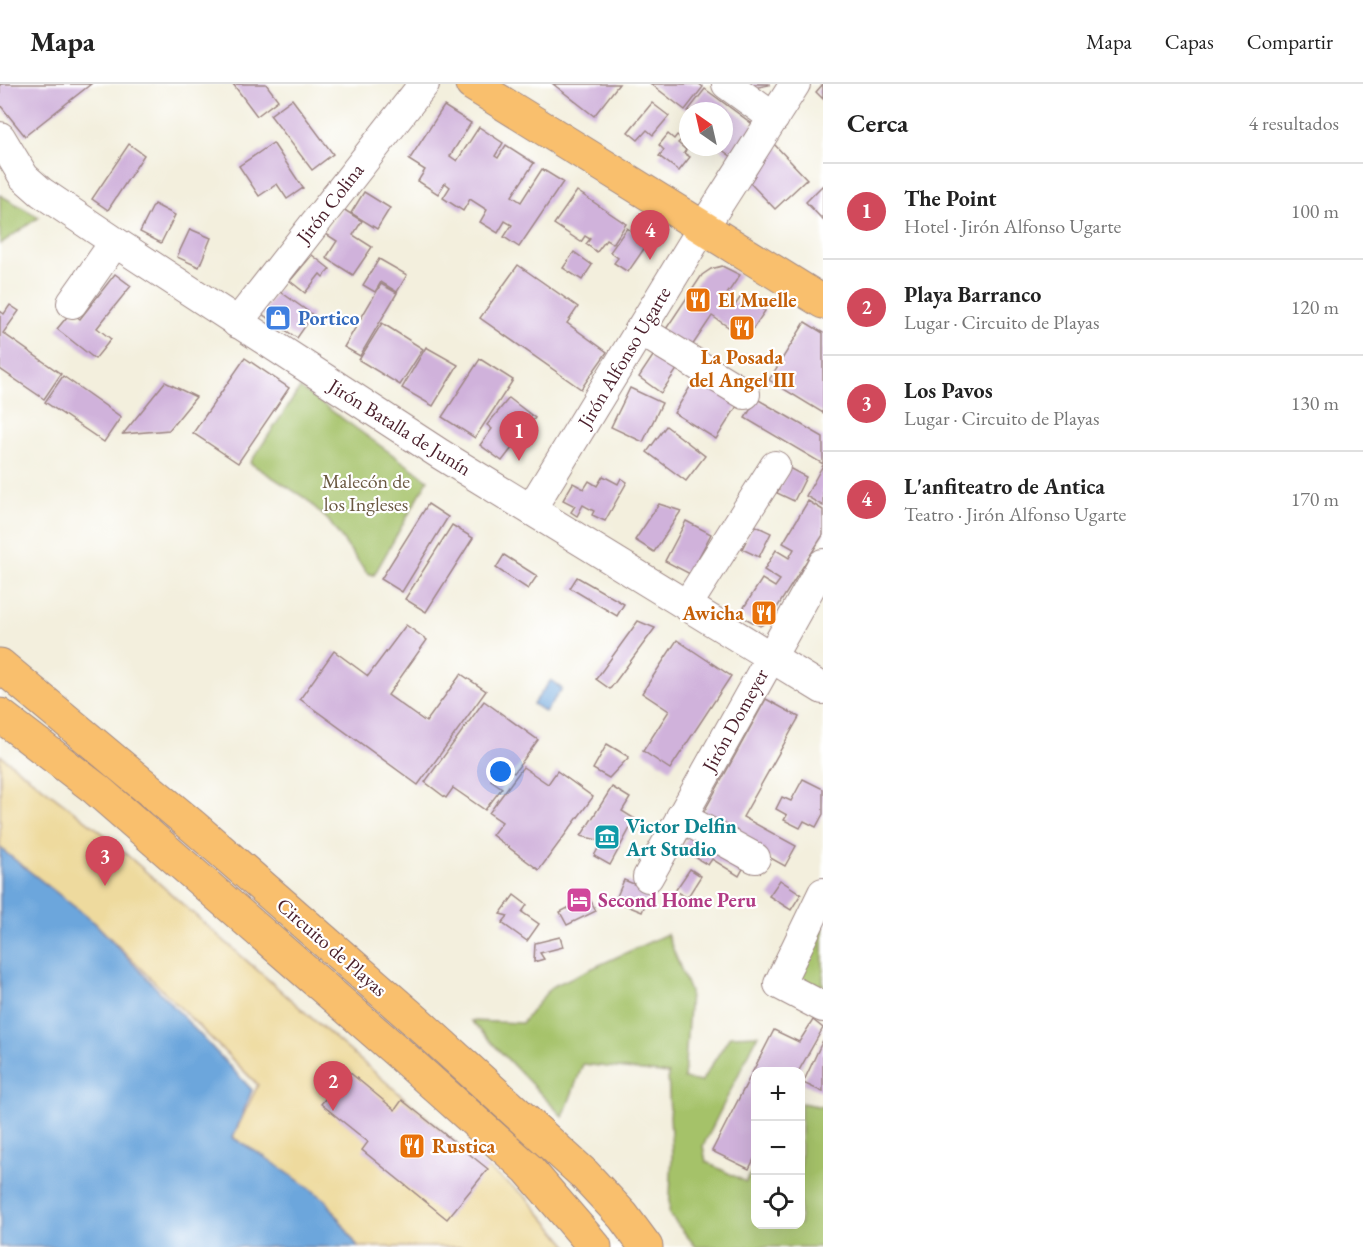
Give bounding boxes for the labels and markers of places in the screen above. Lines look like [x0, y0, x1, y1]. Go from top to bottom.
pin: 4 [630, 210, 670, 260]
restaurant icon: El Muelle [683, 285, 713, 315]
place label: El Muelle [718, 287, 797, 313]
shop icon: Portico [263, 303, 293, 333]
place label: Portico [298, 305, 360, 331]
restaurant icon: La Posada del Angel III [727, 313, 757, 343]
place label: La Posada del Angel III [689, 344, 795, 393]
pin: 1 [500, 412, 538, 461]
restaurant icon: Awicha [749, 598, 779, 628]
place label: Awicha [681, 600, 744, 626]
place label: Victor Delfin Art Studio [625, 813, 737, 862]
museum icon: Victor Delfin Art Studio [592, 822, 622, 852]
pin: 3 [86, 836, 124, 886]
hotel icon: Second Home Peru [564, 885, 594, 915]
place label: Second Home Peru [598, 887, 756, 913]
pin: 2 [314, 1062, 352, 1111]
restaurant icon: Rustica [397, 1131, 427, 1161]
place label: Rustica [432, 1133, 495, 1159]

